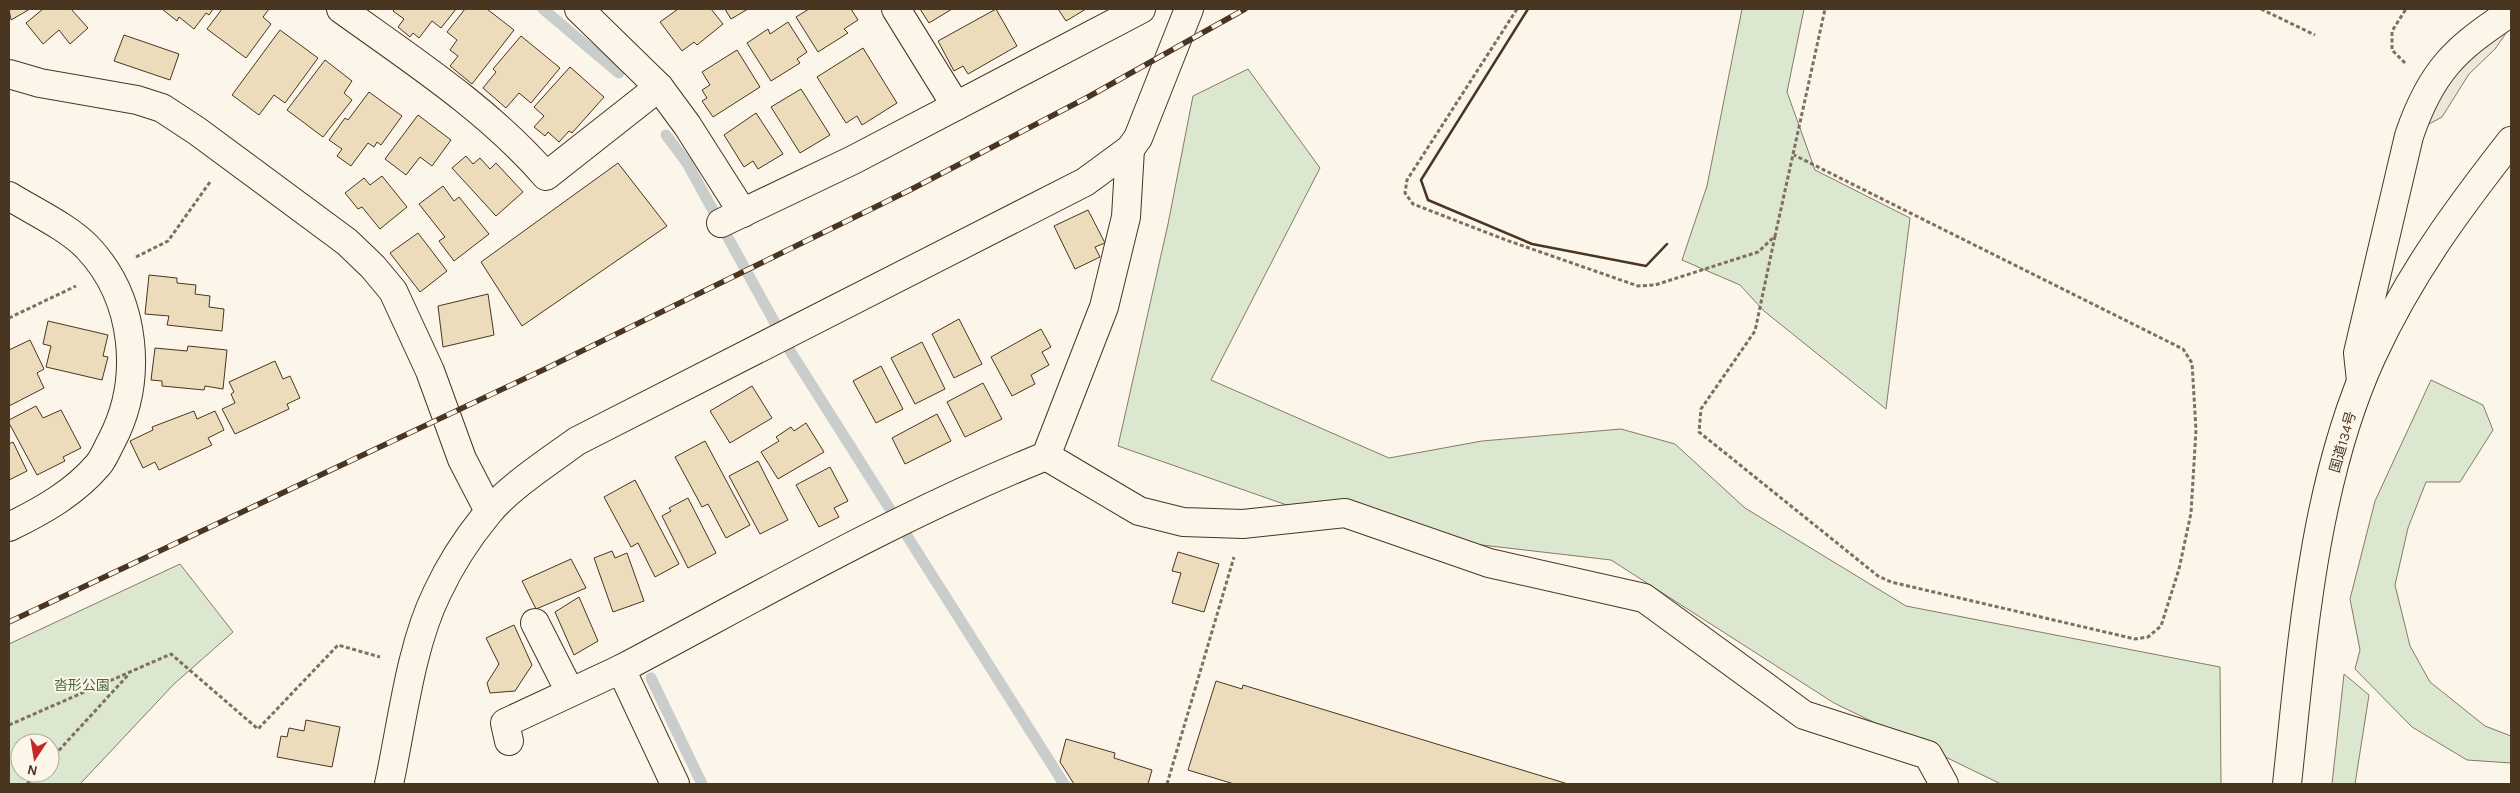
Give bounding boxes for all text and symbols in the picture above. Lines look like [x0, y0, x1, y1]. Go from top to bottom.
street label: 国道134号 [2326, 410, 2360, 474]
park label: 沓形公園 [54, 677, 110, 694]
north arrow [10, 733, 60, 783]
text: N [26, 761, 39, 780]

